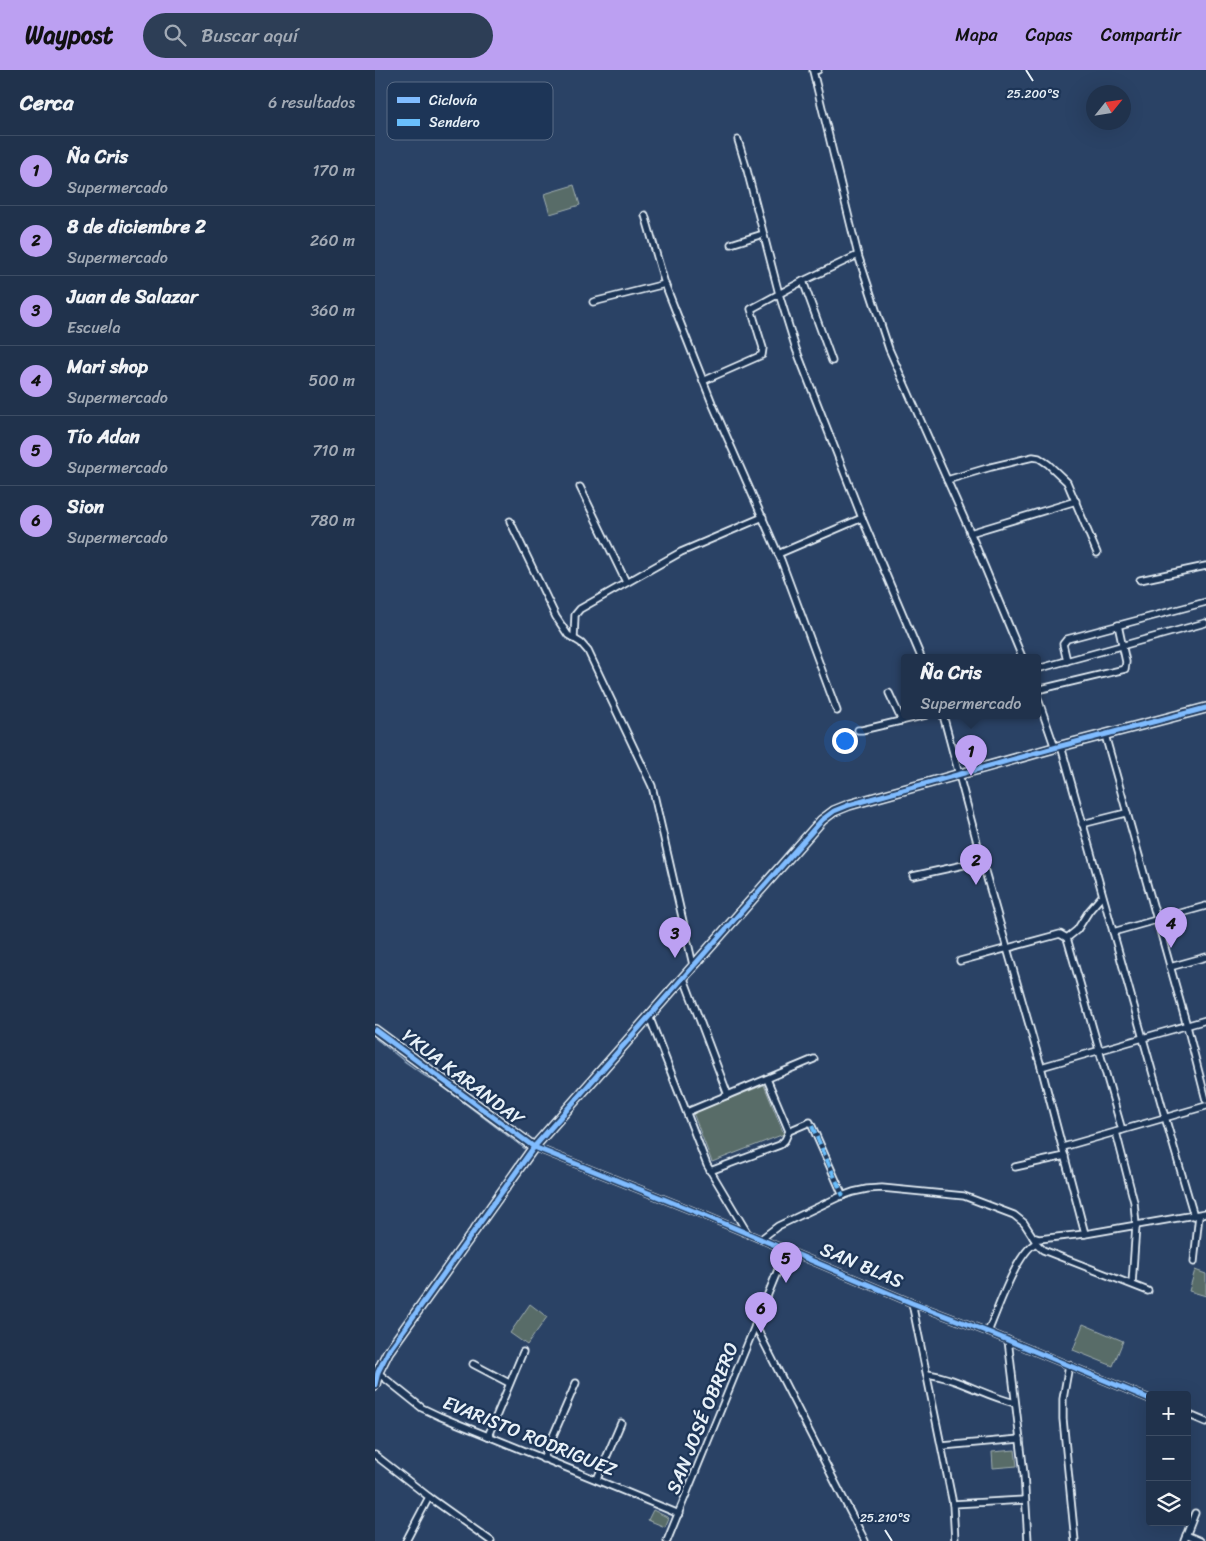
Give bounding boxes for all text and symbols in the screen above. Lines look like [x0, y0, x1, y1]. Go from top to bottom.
search box [143, 13, 493, 58]
text: Waypost [25, 14, 113, 56]
text: Buscar aquí [201, 19, 298, 52]
text: Mapa [955, 19, 998, 51]
text: Capas [1026, 19, 1073, 51]
text: Compartir [1101, 19, 1181, 51]
icon: search [161, 21, 189, 49]
legend [387, 82, 553, 140]
text: 25.200°S [1007, 83, 1060, 105]
text: Cerca [20, 84, 74, 122]
north arrow [1086, 85, 1131, 130]
text: 6 resultados [268, 88, 355, 117]
text: Ciclovía [429, 88, 477, 113]
text: Sendero [429, 110, 480, 135]
text: Ña Cris [67, 140, 128, 173]
text: 1 [33, 156, 39, 185]
text: 170 m [312, 156, 355, 185]
text: Supermercado [67, 173, 168, 202]
text: 8 de diciembre 2 [67, 210, 206, 243]
text: 2 [31, 226, 41, 255]
text: 260 m [310, 226, 355, 255]
text: Supermercado [67, 243, 168, 272]
text: Juan de Salazar [67, 280, 198, 313]
text: 3 [32, 296, 40, 325]
text: 360 m [311, 296, 355, 325]
text: Escuela [67, 313, 121, 342]
text: Mari shop [67, 350, 148, 383]
text: 4 [31, 366, 41, 395]
text: 500 m [309, 366, 355, 395]
text: Supermercado [67, 383, 168, 412]
text: Tío Adan [67, 420, 140, 453]
text: 5 [31, 436, 41, 465]
text: 710 m [312, 436, 355, 465]
text: Supermercado [67, 453, 168, 482]
text: Sion [67, 490, 104, 523]
text: 6 [31, 506, 41, 535]
text: 780 m [310, 506, 355, 535]
text: Supermercado [67, 523, 168, 552]
popup [901, 654, 1041, 719]
text: Ña Cris [921, 656, 982, 689]
text: Supermercado [921, 689, 1022, 718]
your location [832, 728, 858, 754]
pin: 1 [955, 735, 987, 776]
pin: 2 [960, 844, 992, 885]
pin: 4 [1155, 907, 1187, 948]
pin: 3 [659, 917, 691, 958]
street label: YKUA KARANDAY [395, 1020, 533, 1135]
street label: SAN BLAS [815, 1233, 909, 1297]
pin: 5 [770, 1242, 802, 1283]
pin: 6 [745, 1292, 777, 1333]
street label: SAN JOSÉ OBRERO [656, 1337, 748, 1499]
street label: EVARISTO RODRIGUEZ [438, 1386, 622, 1486]
map controls [1146, 1391, 1191, 1526]
button: + [1146, 1391, 1191, 1436]
button: − [1146, 1436, 1191, 1481]
button: layers [1146, 1481, 1191, 1526]
text: 25.210°S [860, 1507, 911, 1529]

